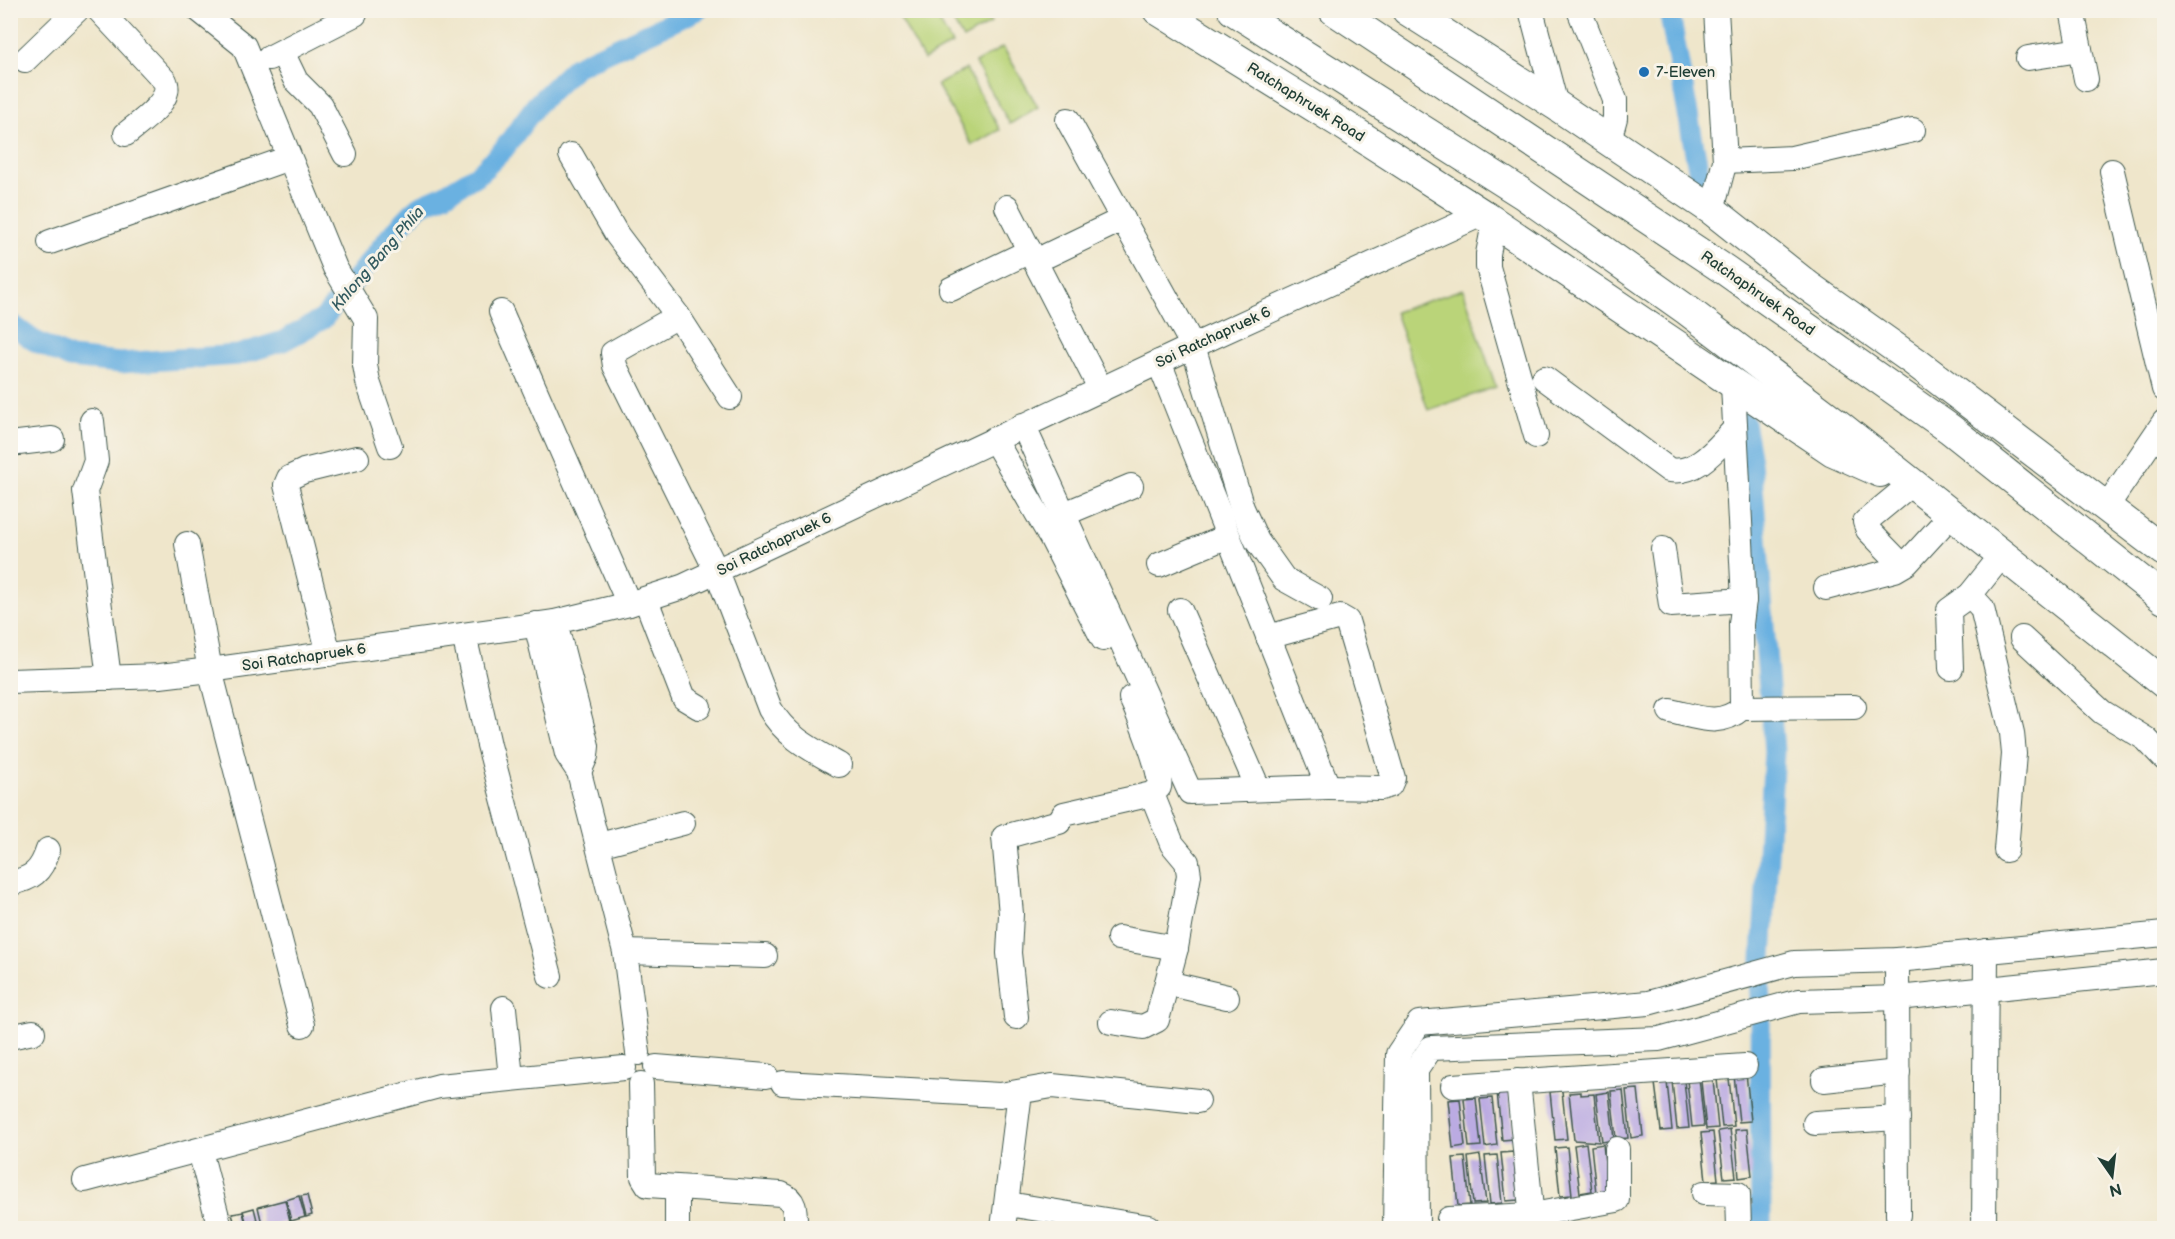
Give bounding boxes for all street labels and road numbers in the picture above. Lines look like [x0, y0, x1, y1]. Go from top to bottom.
street label: Ratchaphruek Road [1243, 58, 1368, 146]
street label: Ratchaphruek Road [1697, 247, 1819, 340]
street label: Soi Ratchapruek 6 [1152, 302, 1274, 373]
street label: Soi Ratchapruek 6 [714, 508, 835, 580]
street label: Soi Ratchapruek 6 [241, 639, 367, 676]

